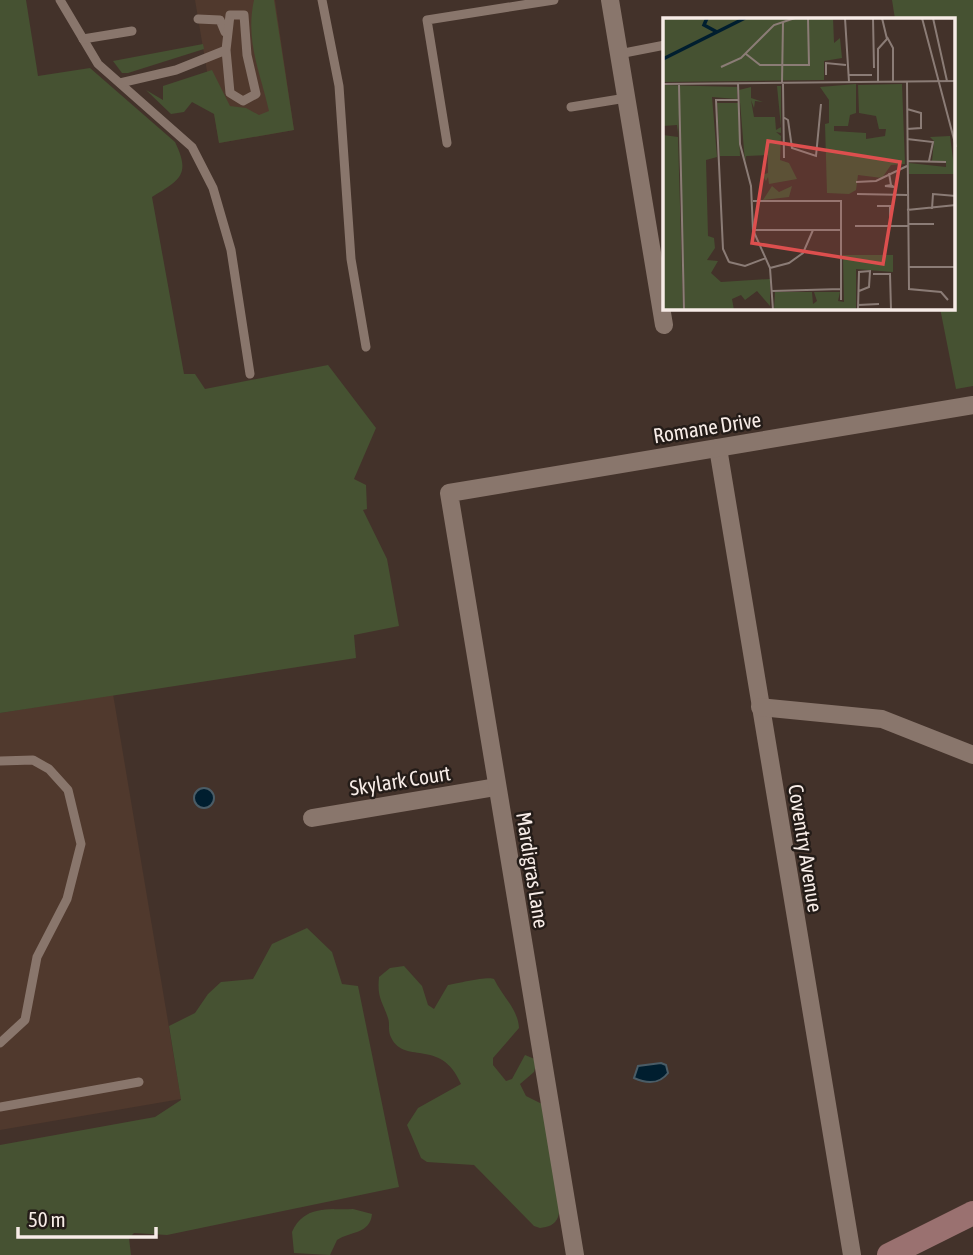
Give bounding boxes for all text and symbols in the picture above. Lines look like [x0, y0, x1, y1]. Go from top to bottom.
inset map [663, 18, 956, 310]
street label: Romane Drive [651, 407, 763, 447]
street label: Skylark Court [348, 760, 452, 800]
street label: Coventry Avenue [784, 782, 828, 914]
street label: Mardigras Lane [512, 810, 554, 930]
scale bar [18, 1196, 156, 1240]
text: 50 m [28, 1207, 66, 1231]

